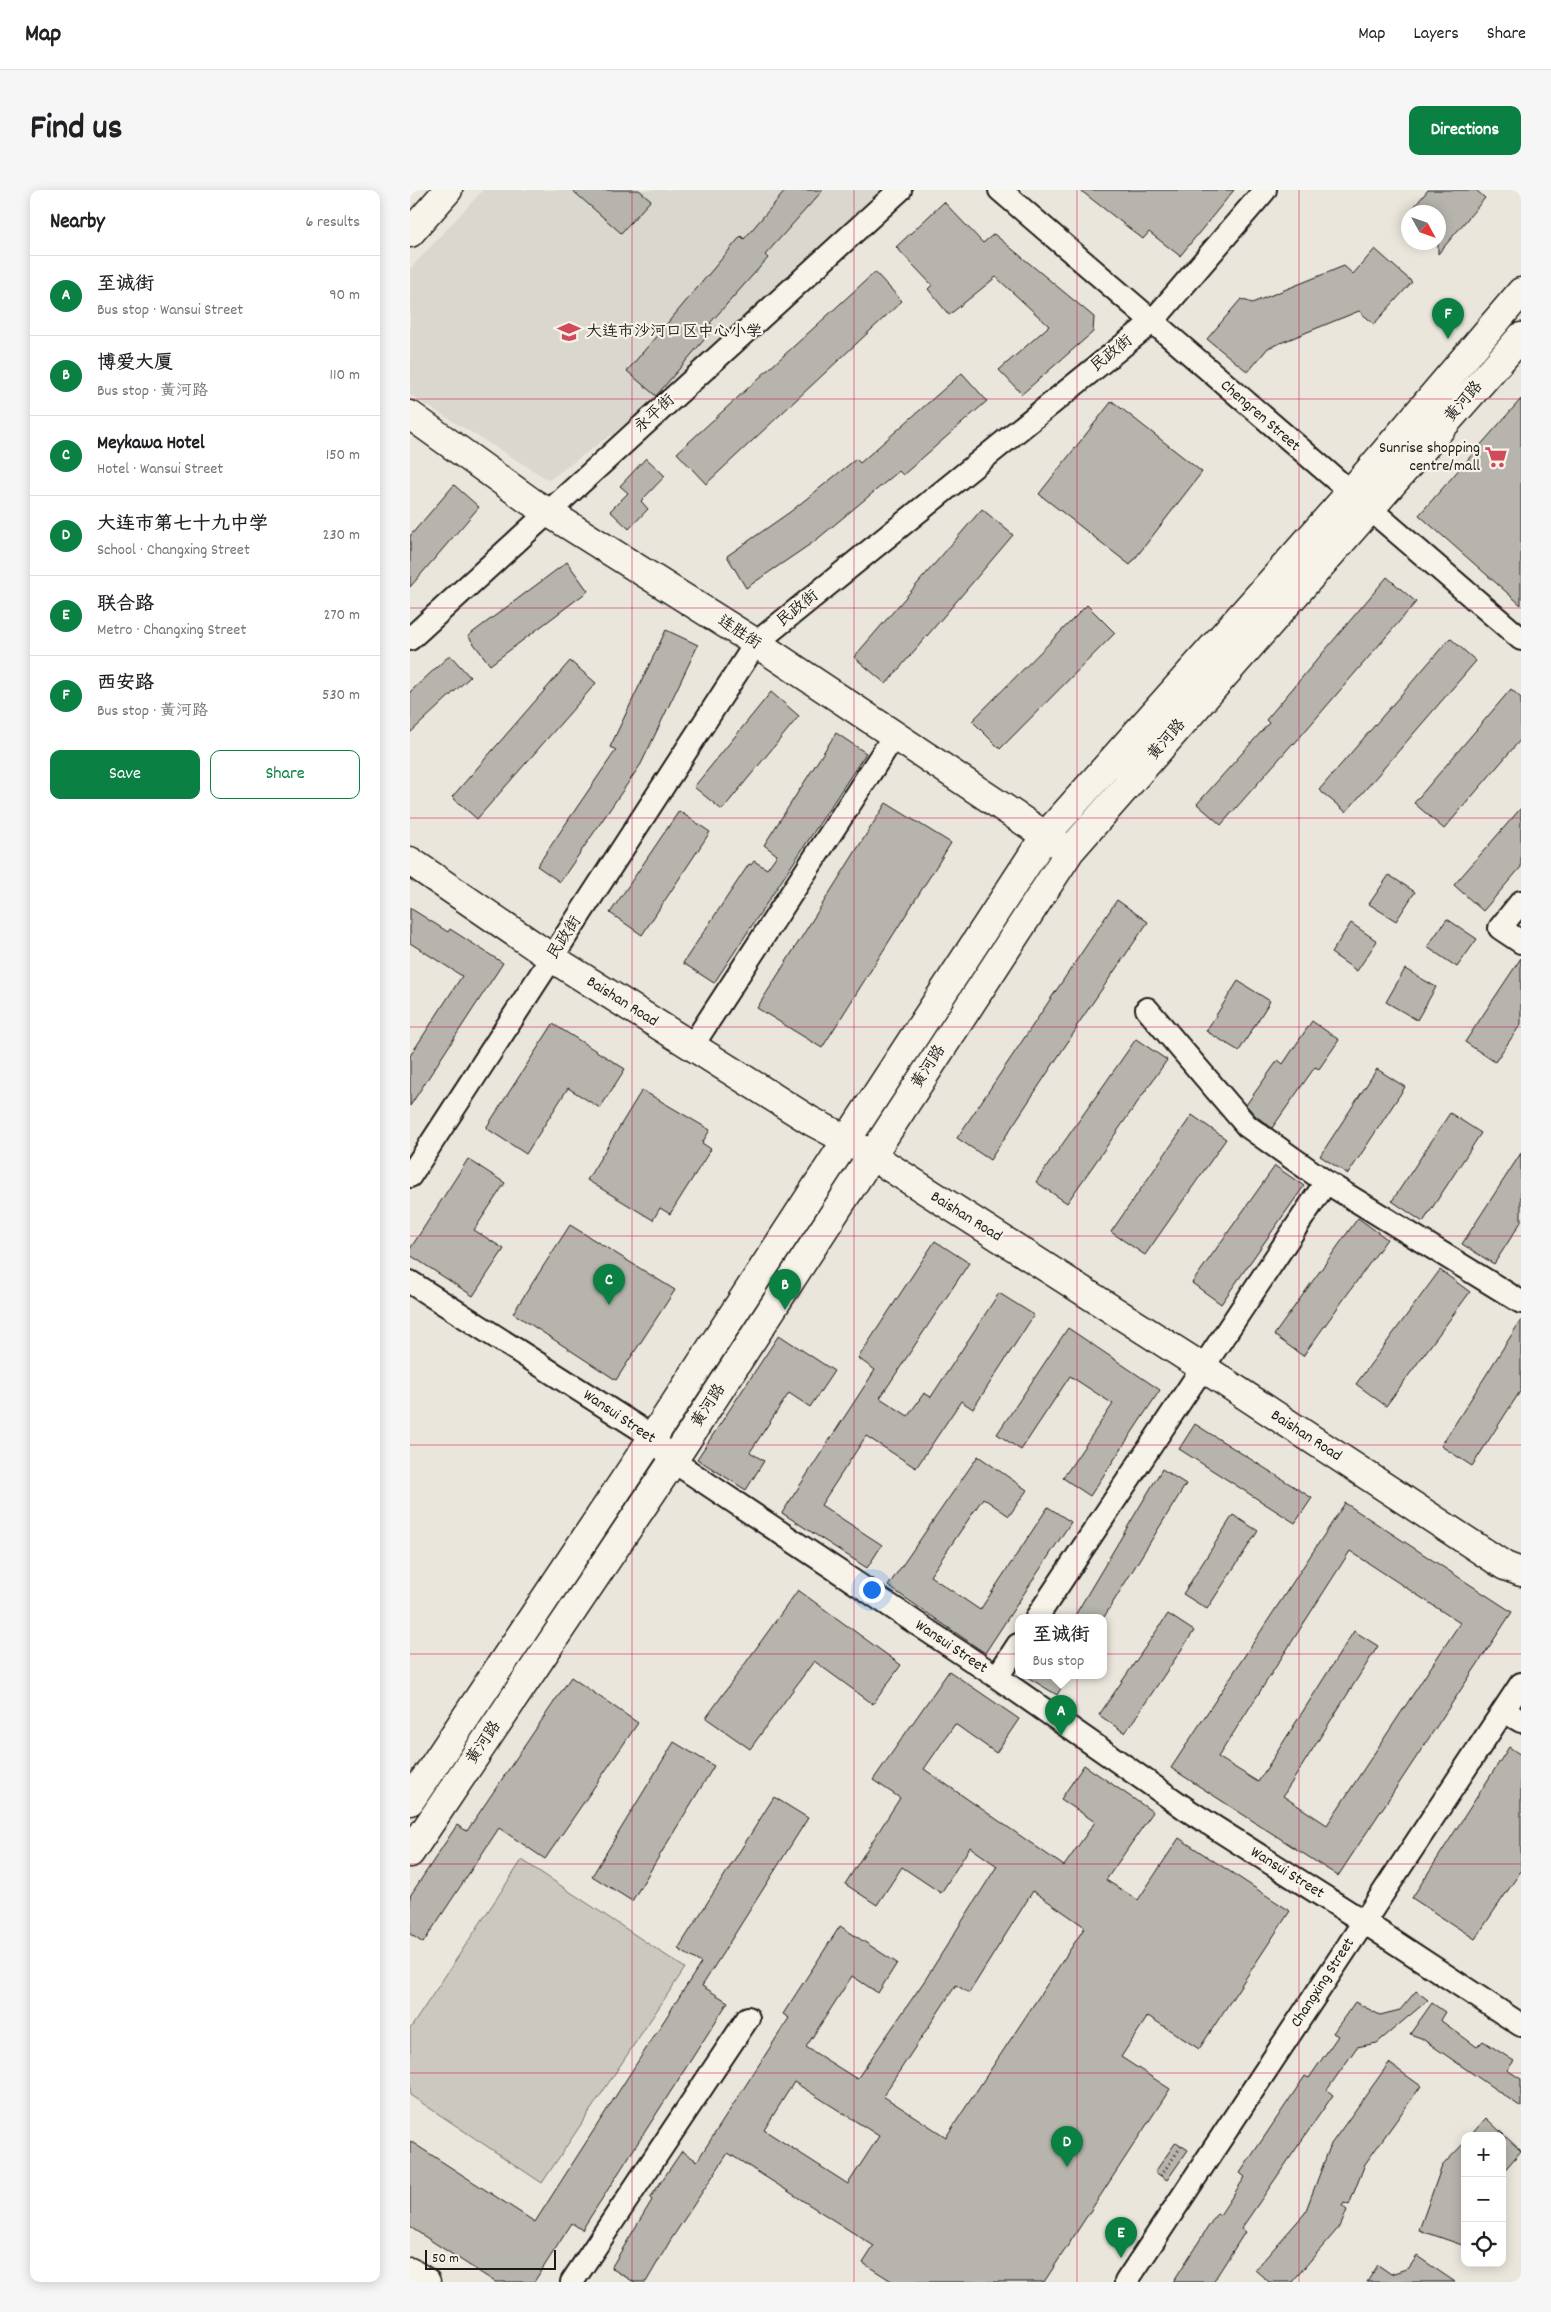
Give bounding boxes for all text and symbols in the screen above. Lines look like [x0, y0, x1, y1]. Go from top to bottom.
text: Map [25, 18, 61, 52]
text: Map [1358, 22, 1385, 47]
text: Layers [1413, 22, 1459, 47]
text: Share [1487, 22, 1526, 47]
text: Find us [30, 105, 122, 155]
button: Directions [1409, 106, 1521, 155]
north arrow [1401, 205, 1446, 250]
text: Nearby [50, 208, 105, 238]
text: 6 results [305, 211, 360, 234]
text: 至诚街 [97, 272, 154, 299]
text: A [62, 284, 70, 307]
text: 90 m [329, 284, 360, 307]
pin: F [1432, 298, 1464, 339]
text: Bus stop · Wansui Street [97, 299, 243, 322]
school or university icon: 大连市沙河口区中心小学 [556, 319, 582, 345]
place label: 大连市沙河口区中心小学 [586, 321, 762, 344]
street label: 民政街 [1086, 330, 1138, 378]
text: 博爱大厦 [97, 351, 173, 378]
text: B [62, 364, 70, 387]
text: 110 m [330, 364, 360, 387]
street label: Chengren Street [1215, 375, 1305, 457]
street label: 黄河路 [1440, 376, 1488, 428]
text: Bus stop · 黄河路 [97, 380, 208, 403]
street label: 永平街 [629, 389, 681, 439]
text: Meykawa Hotel [97, 431, 204, 458]
place label: Sunrise shopping centre/mall [1379, 437, 1480, 478]
text: C [62, 444, 70, 467]
text: 150 m [326, 444, 360, 467]
supermarket icon: Sunrise shopping centre/mall [1483, 444, 1509, 470]
text: Hotel · Wansui Street [97, 458, 223, 481]
text: 大连市第七十九中学 [97, 512, 268, 539]
text: D [62, 524, 70, 547]
text: 230 m [323, 524, 360, 547]
text: School · Changxing Street [97, 539, 250, 562]
street label: 民政街 [772, 585, 824, 633]
text: 联合路 [97, 592, 154, 619]
text: E [62, 604, 70, 627]
text: 270 m [324, 604, 360, 627]
street label: 连胜街 [713, 610, 765, 656]
text: Metro · Changxing Street [97, 619, 246, 642]
text: 西安路 [97, 671, 154, 698]
text: F [62, 684, 70, 707]
text: 530 m [322, 684, 360, 707]
text: Bus stop · 黄河路 [97, 700, 208, 723]
street label: 黄河路 [1143, 714, 1191, 766]
button: Save [50, 750, 200, 799]
button: Share [210, 750, 360, 799]
street label: 民政街 [542, 912, 588, 964]
street label: Baishan Road [582, 971, 662, 1033]
street label: 黄河路 [906, 1041, 952, 1093]
street label: Baishan Road [926, 1186, 1006, 1248]
pin: C [593, 1264, 625, 1305]
pin: B [769, 1269, 801, 1310]
street label: 黄河路 [686, 1380, 732, 1432]
street label: Wansui Street [578, 1384, 660, 1450]
street label: Baishan Road [1266, 1404, 1346, 1468]
your location [859, 1577, 885, 1603]
street label: Wansui Street [910, 1614, 992, 1680]
popup [1015, 1614, 1107, 1679]
text: 至诚街 [1032, 1623, 1090, 1650]
text: Bus stop [1032, 1650, 1085, 1673]
pin: A [1045, 1695, 1077, 1736]
street label: 黄河路 [461, 1717, 507, 1769]
street label: Wansui Street [1246, 1841, 1328, 1905]
street label: Changxing Street [1285, 1933, 1361, 2032]
pin: D [1051, 2126, 1083, 2167]
map controls [1461, 2132, 1506, 2267]
button: + [1461, 2132, 1506, 2177]
button: − [1461, 2177, 1506, 2222]
pin: E [1105, 2217, 1137, 2258]
button: locate [1461, 2222, 1506, 2267]
scale bar [425, 2247, 556, 2270]
text: 50 m [432, 2249, 459, 2269]

